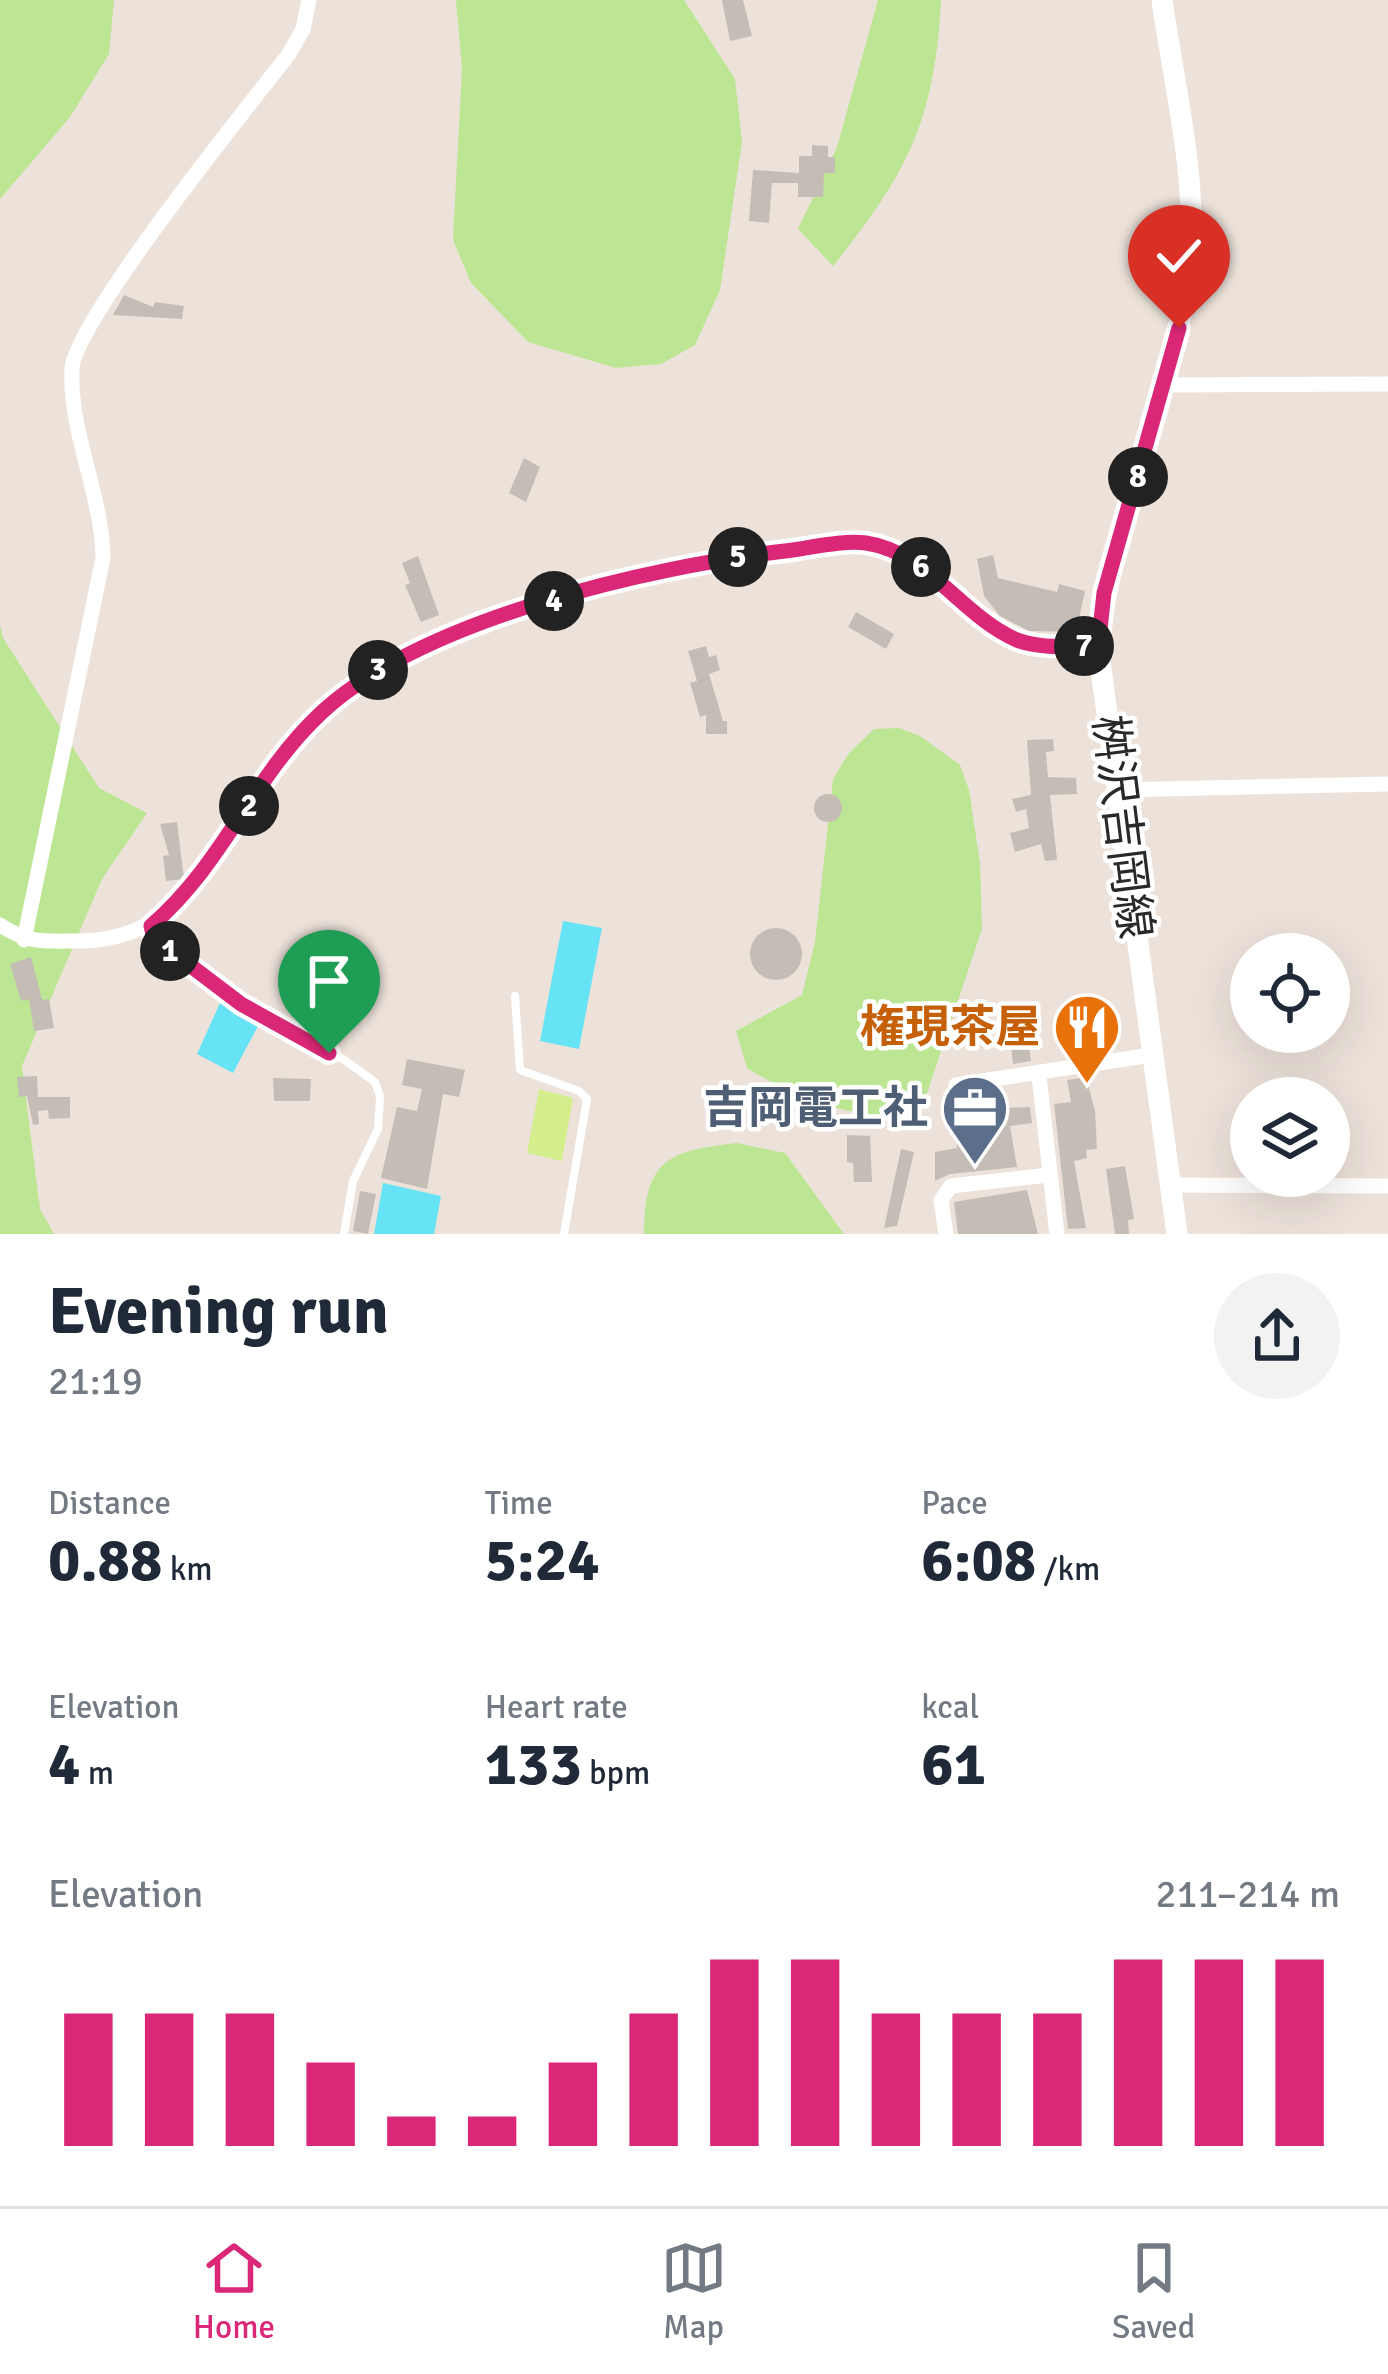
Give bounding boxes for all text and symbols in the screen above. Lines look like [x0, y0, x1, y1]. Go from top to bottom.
pin [1128, 205, 1230, 328]
icon: check [1146, 223, 1212, 289]
pin: 8 [1108, 447, 1168, 507]
text: 8 [1129, 456, 1147, 497]
pin: 5 [708, 527, 768, 587]
text: 5 [729, 536, 747, 577]
pin: 6 [891, 537, 951, 597]
text: 6 [912, 546, 930, 587]
pin: 4 [524, 571, 584, 631]
text: 4 [545, 580, 563, 621]
pin: 7 [1054, 616, 1114, 676]
text: 7 [1075, 625, 1093, 666]
pin: 3 [348, 640, 408, 700]
text: 3 [369, 649, 387, 690]
street label: 桝沢吉岡線 [1081, 712, 1163, 942]
pin: 2 [219, 776, 279, 836]
text: 2 [240, 785, 258, 826]
pin: 1 [140, 921, 200, 981]
text: 1 [161, 930, 179, 971]
pin [278, 930, 380, 1053]
map controls [1230, 933, 1350, 1197]
button: locate [1230, 933, 1350, 1053]
icon: arrive [296, 948, 362, 1014]
restaurant icon: 権現茶屋 [1052, 992, 1122, 1086]
place label: 権現茶屋 [860, 1000, 1040, 1055]
office icon: 吉岡電工社 [940, 1073, 1010, 1167]
button: layers [1230, 1077, 1350, 1197]
place label: 吉岡電工社 [703, 1081, 928, 1136]
text: Evening run [48, 1271, 389, 1352]
button: share [1214, 1273, 1340, 1399]
text: 21:19 [48, 1357, 143, 1405]
text: Distance [48, 1483, 171, 1524]
text: Time [485, 1483, 553, 1524]
text: Pace [921, 1483, 988, 1524]
text: 0.88 [48, 1524, 162, 1598]
text: 5:24 [485, 1524, 600, 1598]
text: 6:08 [921, 1524, 1036, 1598]
text: km [162, 1549, 213, 1590]
text: /km [1036, 1549, 1100, 1590]
text: Elevation [48, 1687, 179, 1728]
text: Heart rate [485, 1687, 628, 1728]
text: kcal [921, 1687, 979, 1728]
text: 4 [48, 1728, 80, 1802]
text: 133 [485, 1728, 582, 1802]
text: 61 [921, 1728, 986, 1802]
text: m [80, 1753, 114, 1794]
text: bpm [582, 1753, 650, 1794]
text: Elevation [48, 1870, 203, 1918]
text: 211–214 m [1155, 1870, 1340, 1918]
tab: Home [193, 2235, 275, 2348]
tab: Map [661, 2235, 727, 2348]
tab: Saved [1112, 2235, 1195, 2348]

